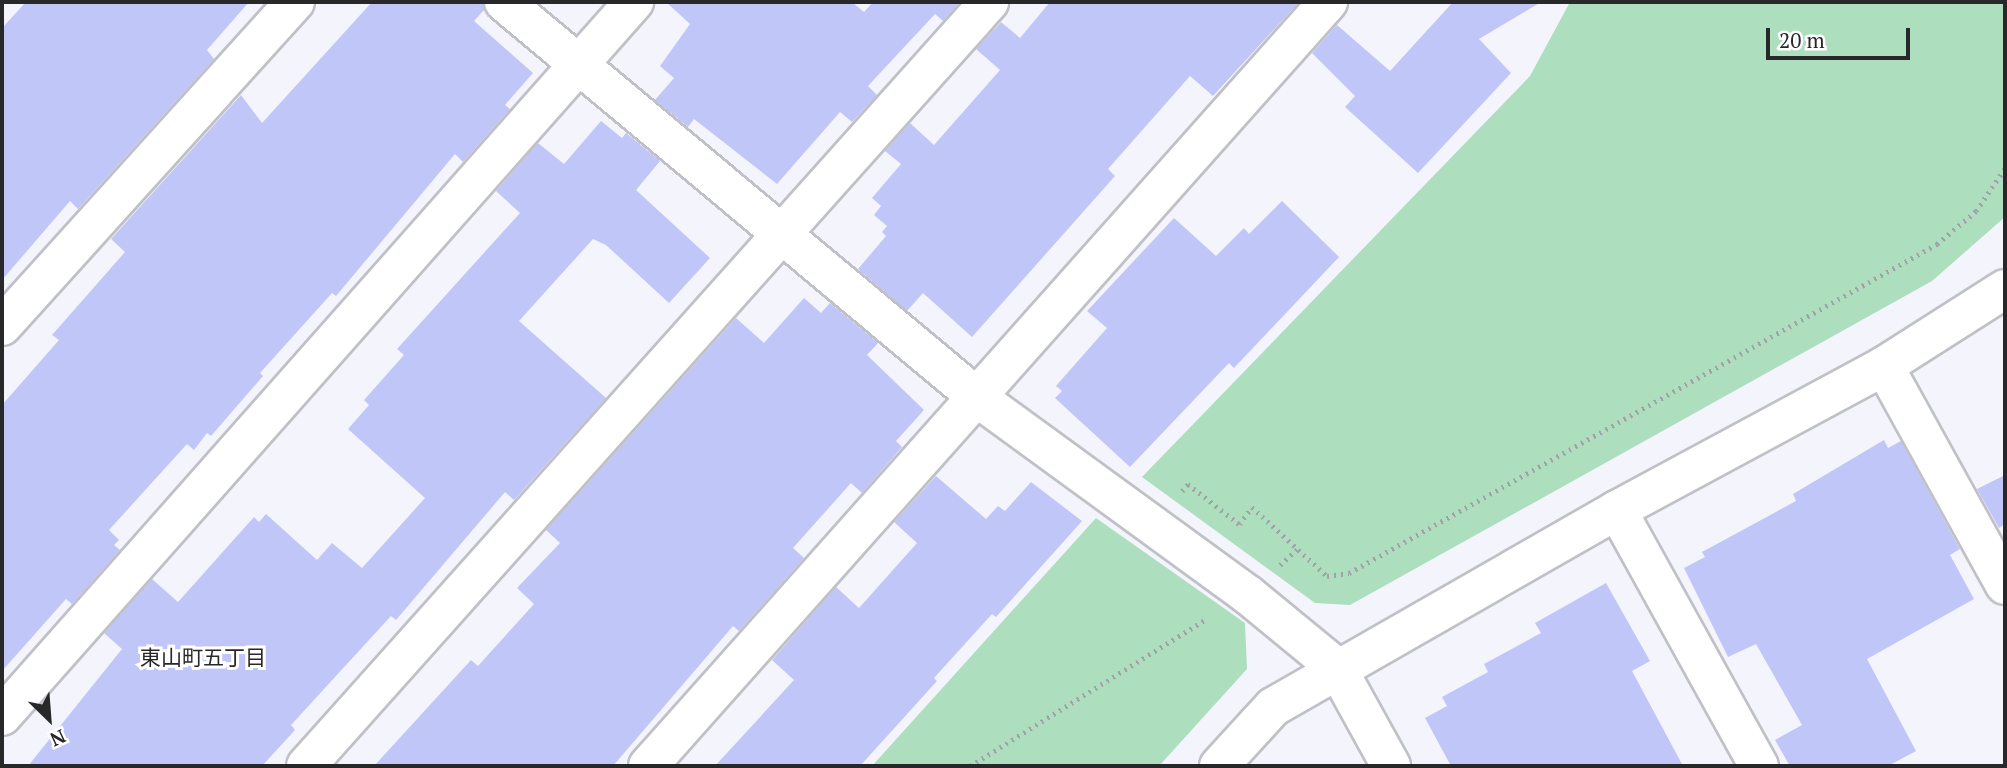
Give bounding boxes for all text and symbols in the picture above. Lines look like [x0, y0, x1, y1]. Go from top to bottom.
scale bar [1769, 14, 1912, 58]
text: 20 m [1779, 26, 1825, 54]
district label: 東山町五丁目 [140, 644, 266, 670]
north arrow [14, 684, 84, 754]
text: N [46, 724, 70, 753]

